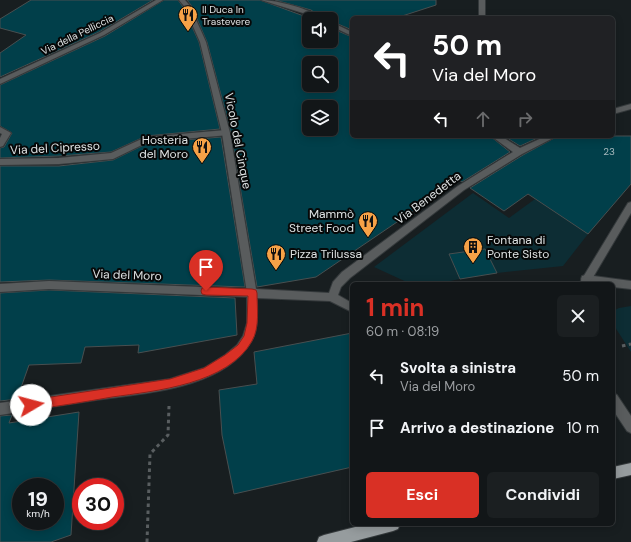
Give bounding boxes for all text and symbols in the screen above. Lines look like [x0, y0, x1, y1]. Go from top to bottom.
place label: Il Duca In Trastevere [202, 3, 250, 28]
restaurant icon: Il Duca In Trastevere [177, 4, 199, 32]
street label: Via della Pelliccia [39, 11, 116, 58]
map controls [302, 12, 338, 136]
button: sound [302, 12, 338, 48]
text: 50 m [432, 27, 502, 64]
icon: left [366, 32, 418, 84]
button: search [302, 56, 338, 92]
text: Via del Moro [432, 63, 536, 87]
street label: Vicolo del Cinque [221, 92, 255, 191]
button: layers [302, 100, 338, 136]
icon: left [430, 108, 452, 130]
icon: ahead [472, 108, 494, 130]
icon: right [514, 108, 536, 130]
place label: Hosteria del Moro [139, 132, 188, 162]
restaurant icon: Hosteria del Moro [191, 136, 213, 164]
street label: Via del Cipresso [10, 138, 100, 158]
house number: 23 [603, 145, 615, 158]
street label: Via Benedetta [392, 168, 464, 228]
place label: Mammò Street Food [289, 206, 354, 236]
restaurant icon: Mammò Street Food [357, 210, 379, 238]
place label: Fontana di Ponte Sisto [487, 232, 549, 262]
building icon: Fontana di Ponte Sisto [462, 236, 484, 264]
restaurant icon: Pizza Trilussa [265, 243, 287, 271]
place label: Pizza Trilussa [290, 246, 362, 262]
pin [189, 250, 223, 291]
icon: arrive [195, 256, 217, 278]
street label: Via del Moro [92, 266, 162, 284]
text: 1 min [366, 292, 424, 323]
button: close [557, 295, 599, 337]
text: 60 m · 08:19 [366, 323, 439, 340]
text: Svolta a sinistra [400, 358, 516, 378]
icon: left [366, 365, 388, 387]
text: 50 m [562, 366, 599, 386]
text: Via del Moro [400, 378, 475, 395]
position arrow [10, 384, 52, 426]
icon: arrive [366, 417, 388, 439]
text: Arrivo a destinazione [400, 418, 554, 438]
text: 10 m [567, 418, 599, 438]
button: Esci [366, 472, 479, 518]
button: Condividi [487, 472, 599, 518]
speed limit sign: 30 [72, 478, 124, 530]
text: 19 [28, 486, 48, 512]
text: km/h [26, 507, 50, 520]

